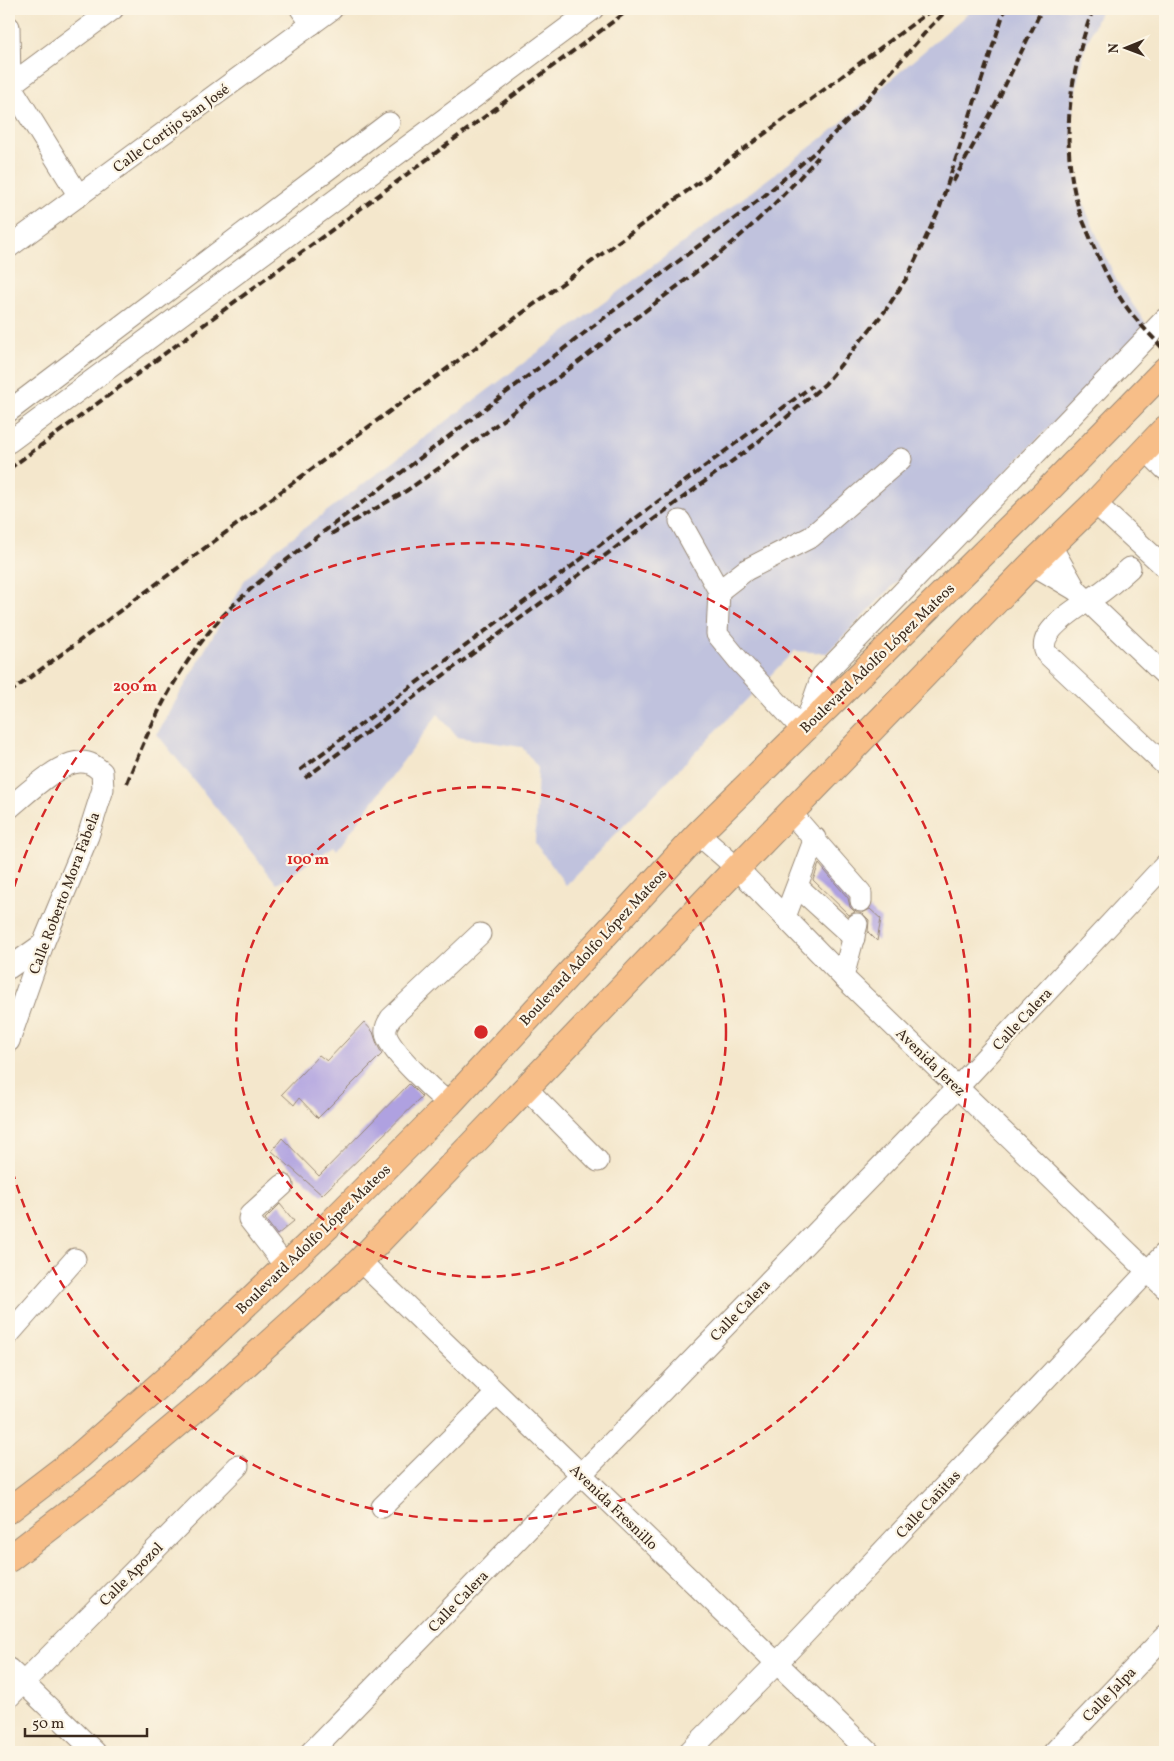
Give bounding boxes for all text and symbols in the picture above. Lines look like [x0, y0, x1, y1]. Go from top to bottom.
north arrow [1102, 22, 1152, 72]
text: N [1105, 43, 1124, 53]
street label: Calle Cortijo San José [109, 80, 234, 179]
street label: Boulevard Adolfo López Mateos [796, 579, 960, 739]
text: 200 m [113, 677, 157, 698]
street label: Calle Roberto Mora Fabela [25, 809, 106, 978]
text: 100 m [287, 850, 330, 871]
street label: Boulevard Adolfo López Mateos [516, 865, 673, 1031]
street label: Calle Calera [988, 984, 1058, 1056]
centre of rings [472, 1023, 490, 1041]
street label: Avenida Jerez [890, 1024, 970, 1102]
street label: Boulevard Adolfo López Mateos [232, 1160, 396, 1320]
street label: Calle Calera [706, 1275, 776, 1347]
street label: Avenida Fresnillo [564, 1461, 662, 1556]
street label: Calle Cañitas [892, 1466, 966, 1544]
street label: Calle Apozol [95, 1538, 169, 1612]
street label: Calle Calera [424, 1566, 494, 1638]
street label: Calle Jalpa [1078, 1663, 1142, 1727]
scale bar [25, 1706, 148, 1738]
text: 50 m [32, 1714, 64, 1735]

